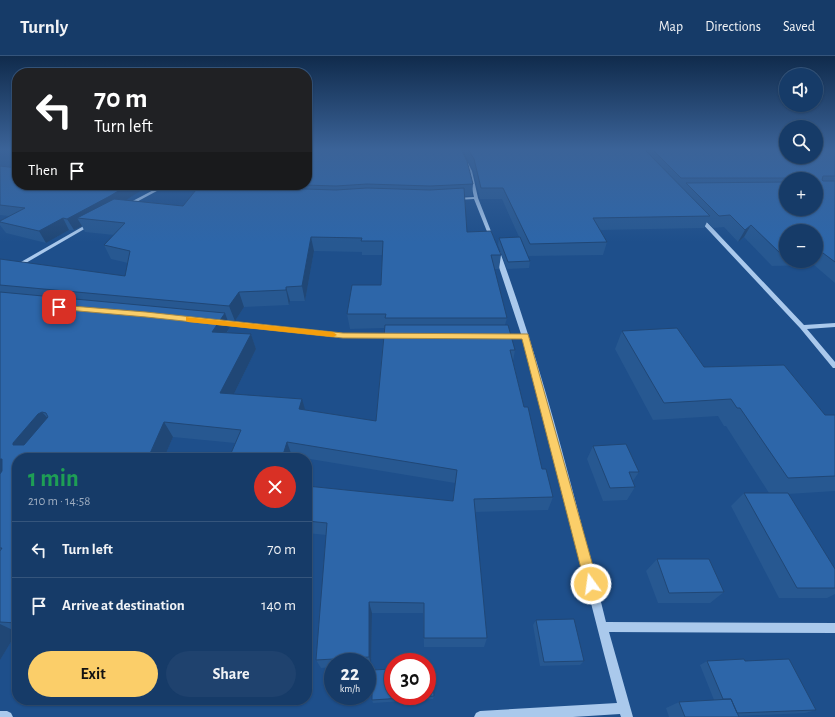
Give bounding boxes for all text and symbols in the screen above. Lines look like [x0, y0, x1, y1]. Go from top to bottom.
text: Turnly [20, 18, 68, 37]
text: Map [659, 20, 683, 34]
text: Directions [705, 20, 761, 34]
text: Saved [783, 20, 815, 34]
map controls [779, 68, 823, 268]
button: sound [779, 68, 823, 112]
icon: left [28, 84, 80, 136]
text: 70 m [94, 85, 148, 113]
text: Turn left [94, 118, 153, 136]
button: search [779, 120, 823, 164]
icon: arrive [66, 160, 88, 182]
text: Then [28, 163, 58, 178]
button: + [779, 172, 823, 216]
button: − [779, 224, 823, 268]
pin [42, 290, 76, 324]
icon: arrive [48, 296, 70, 318]
button: close [254, 466, 296, 508]
text: 1 min [28, 467, 79, 491]
text: 210 m · 14:58 [28, 495, 90, 508]
icon: left [28, 539, 50, 561]
text: Turn left [62, 542, 113, 557]
text: 70 m [267, 542, 296, 557]
position arrow [570, 563, 612, 605]
icon: arrive [28, 595, 50, 617]
text: Arrive at destination [62, 598, 185, 613]
text: 140 m [261, 598, 296, 613]
button: Exit [28, 651, 158, 697]
button: Share [166, 651, 296, 697]
speed limit sign: 30 [384, 653, 436, 705]
text: 22 [341, 664, 359, 684]
text: km/h [340, 684, 360, 694]

